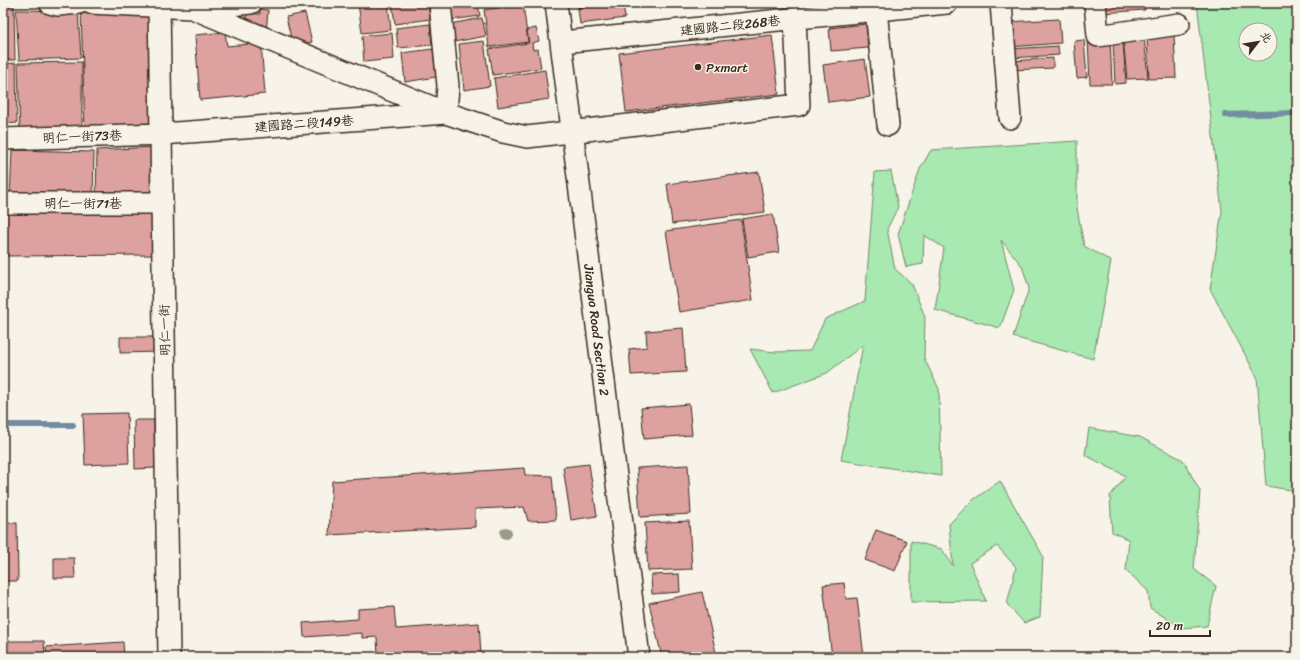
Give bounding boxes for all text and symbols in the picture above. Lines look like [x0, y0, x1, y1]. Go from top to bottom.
street label: 建國路二段268巷 [679, 9, 781, 42]
north arrow [1238, 22, 1278, 62]
text: 北 [1255, 27, 1277, 47]
place label: Pxmart [706, 56, 748, 79]
marker: Pxmart [693, 62, 703, 72]
street label: 建國路二段149巷 [254, 109, 355, 138]
street label: 明仁一街73巷 [42, 124, 122, 149]
street label: 明仁一街71巷 [44, 192, 122, 215]
street label: Jianguo Road Section 2 [577, 262, 616, 398]
street label: 明仁一街 [153, 304, 176, 356]
scale bar [1150, 612, 1210, 638]
text: 20 m [1156, 615, 1183, 637]

